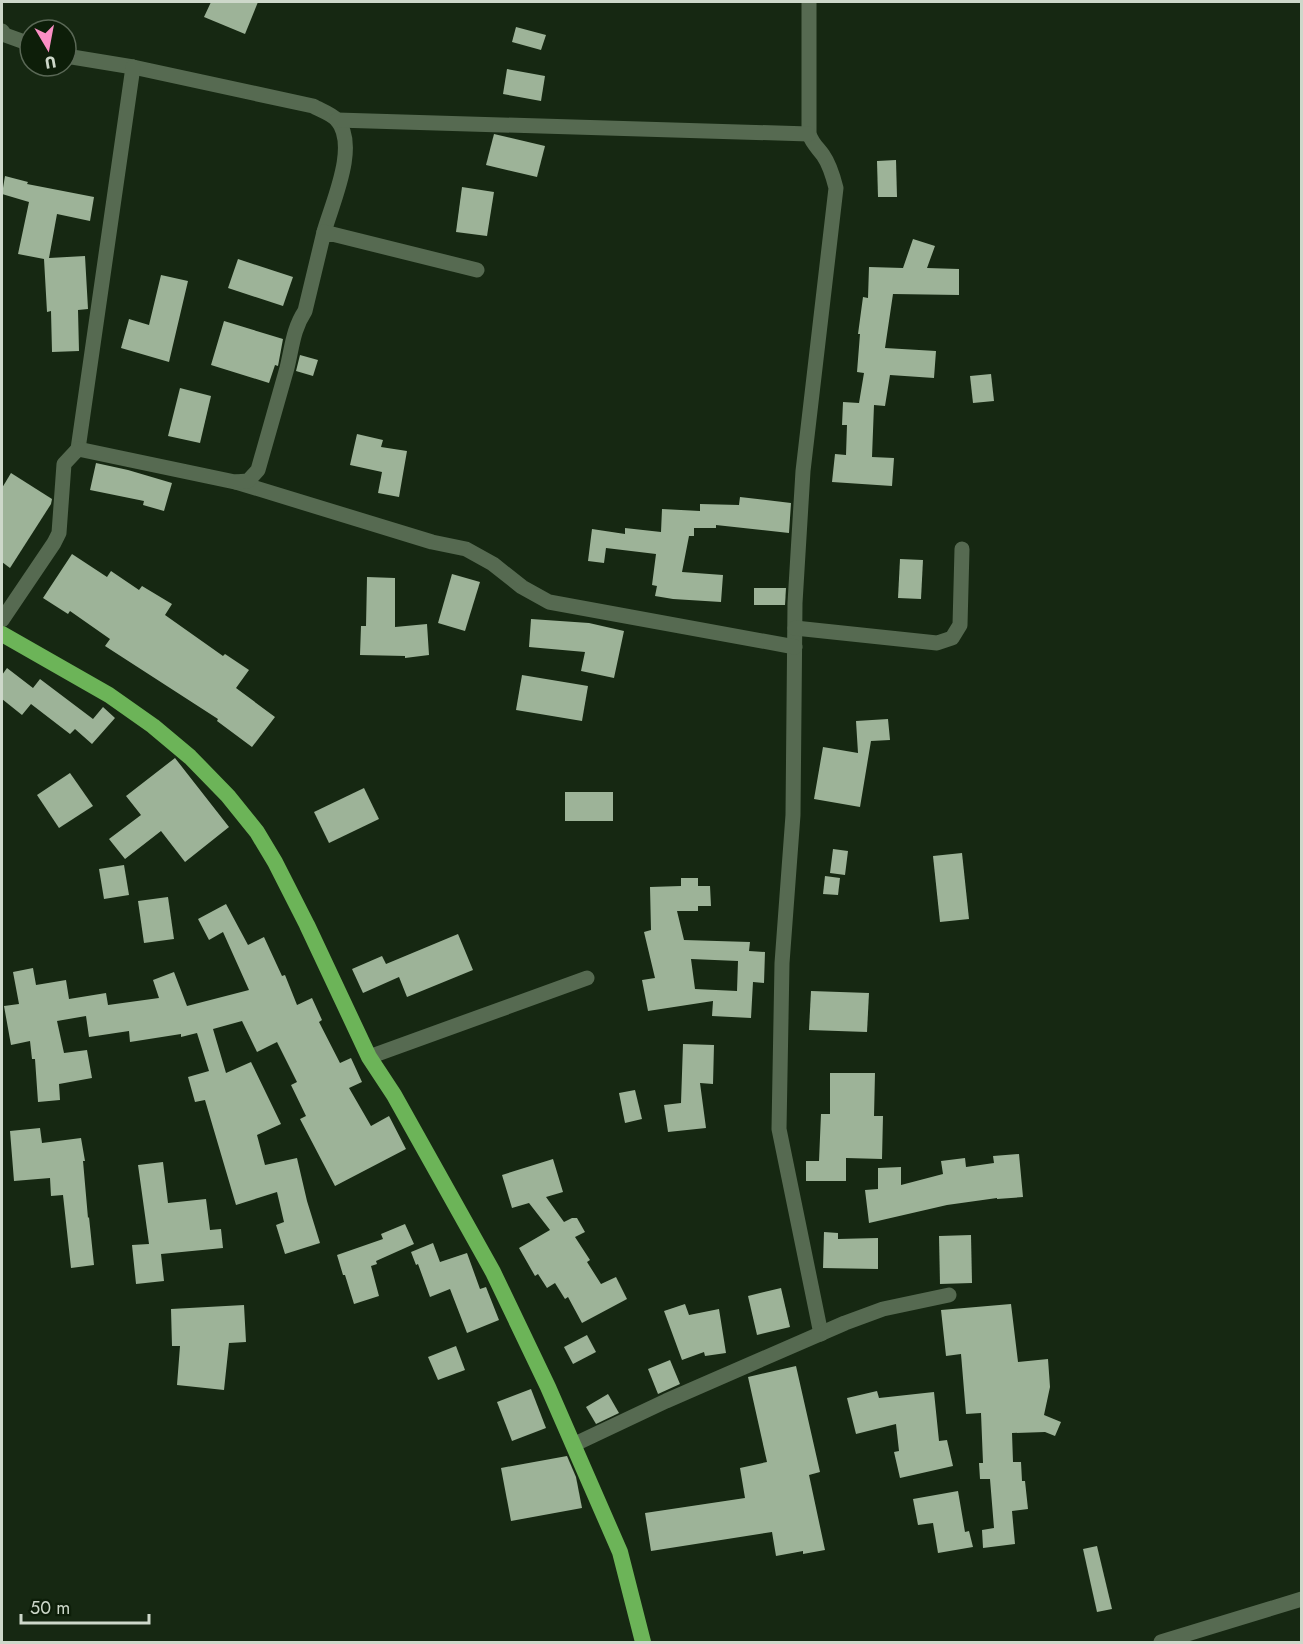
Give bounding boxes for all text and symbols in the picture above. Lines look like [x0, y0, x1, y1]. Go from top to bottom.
north arrow [18, 18, 78, 78]
text: U [43, 50, 58, 75]
scale bar [21, 1587, 148, 1625]
text: 50 m [30, 1595, 70, 1621]

